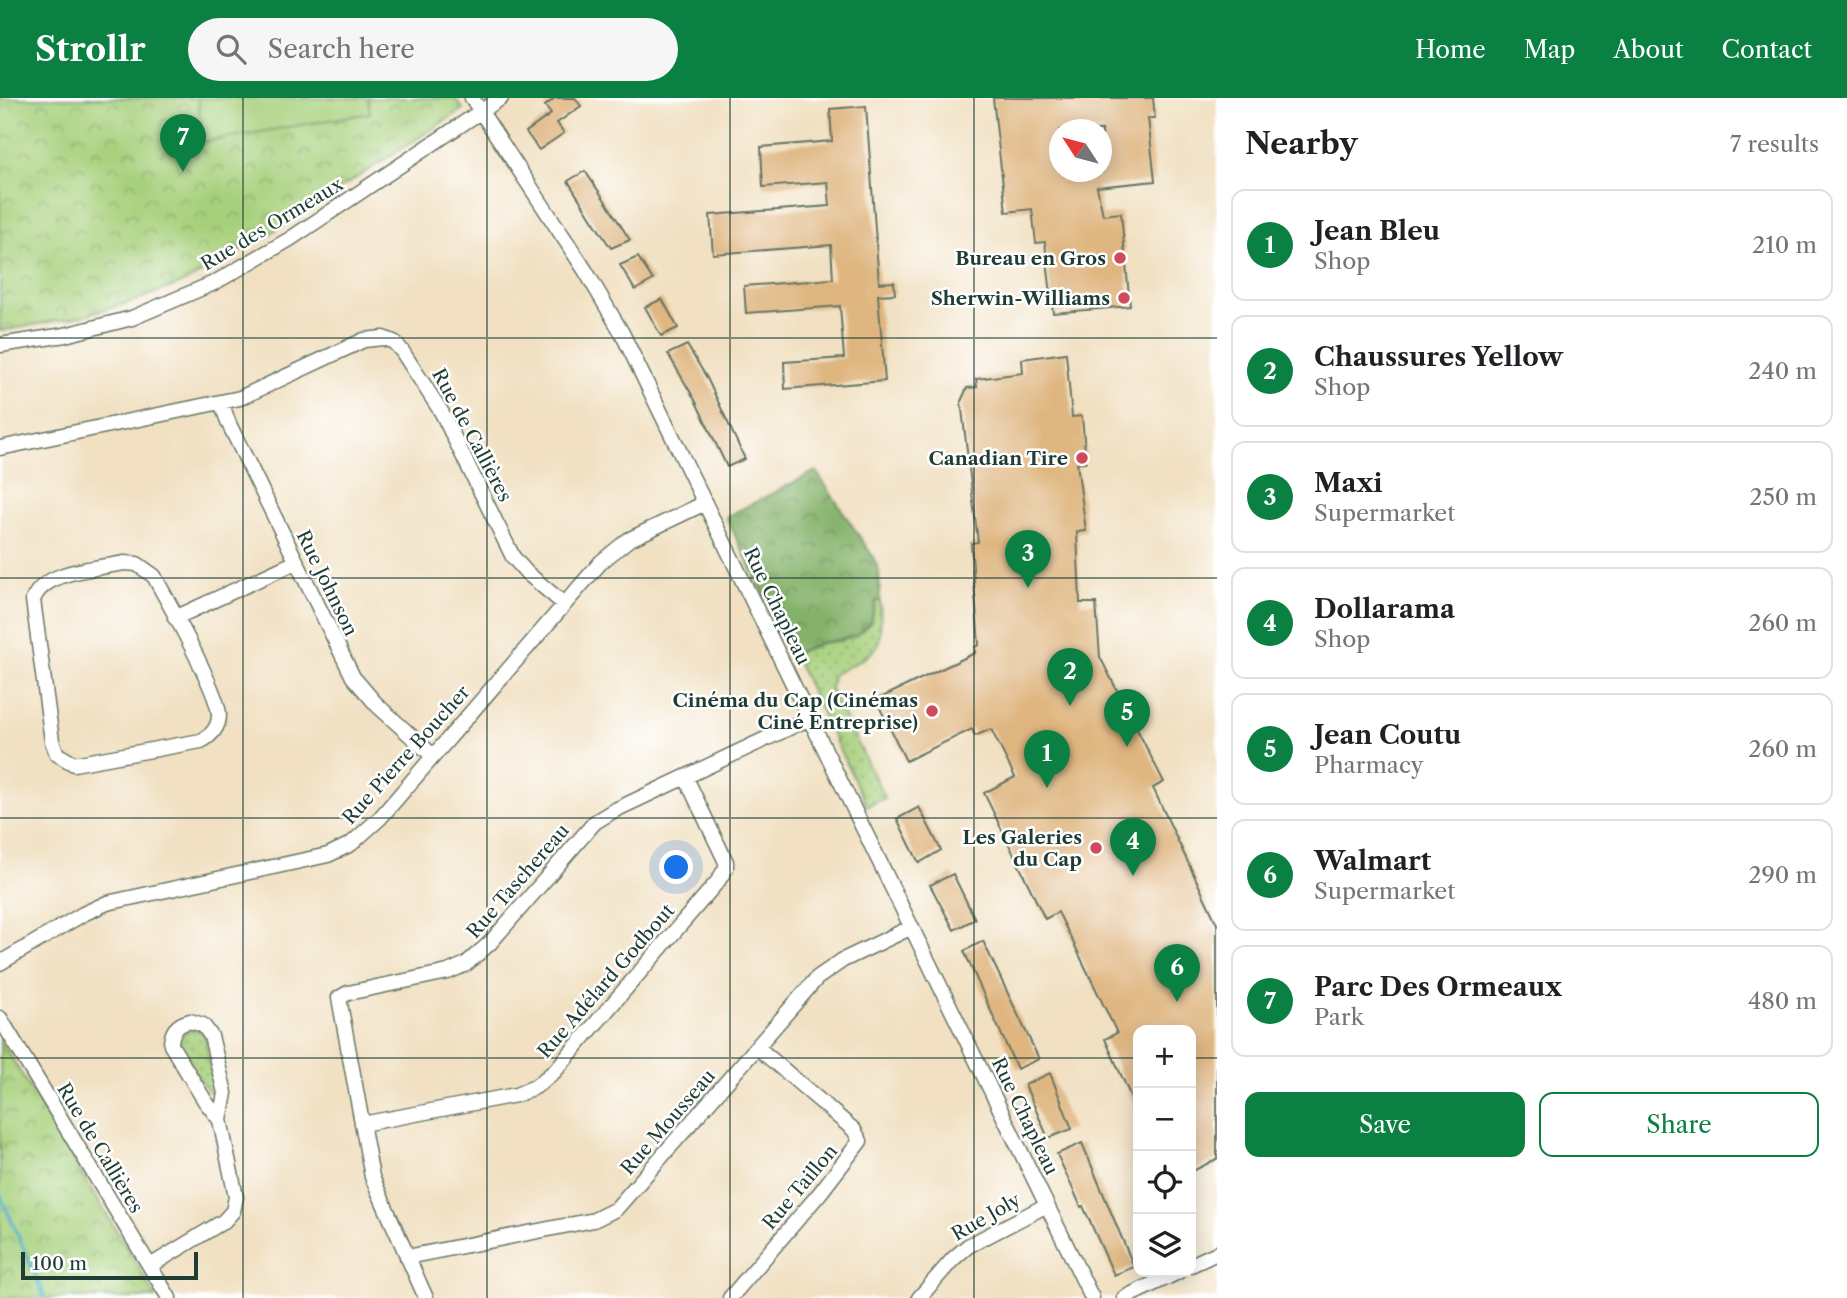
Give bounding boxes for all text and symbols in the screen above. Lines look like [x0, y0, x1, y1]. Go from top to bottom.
search box [188, 18, 678, 81]
text: Strollr [35, 29, 146, 70]
icon: search [212, 30, 250, 68]
text: Search here [268, 33, 415, 65]
text: Home [1415, 35, 1486, 64]
text: Map [1524, 35, 1575, 64]
text: About [1613, 35, 1684, 64]
text: Contact [1722, 35, 1812, 64]
pin: 7 [160, 114, 206, 172]
north arrow [1049, 119, 1112, 182]
text: Nearby [1245, 125, 1358, 162]
text: 7 results [1730, 130, 1819, 158]
street label: Rue des Ormeaux [197, 172, 348, 276]
text: Jean Bleu [1314, 215, 1440, 247]
text: 1 [1265, 231, 1275, 259]
text: 210 m [1752, 231, 1817, 259]
place label: Bureau en Gros [955, 247, 1106, 270]
text: Shop [1314, 247, 1370, 275]
marker: Bureau en Gros [1112, 250, 1128, 266]
place label: Sherwin-Williams [931, 287, 1110, 310]
marker: Sherwin-Williams [1116, 290, 1132, 306]
text: Chaussures Yellow [1314, 341, 1563, 373]
text: 2 [1263, 357, 1277, 385]
text: 240 m [1748, 357, 1817, 385]
street label: Rue de Callières [427, 364, 517, 506]
text: Shop [1314, 373, 1370, 401]
place label: Canadian Tire [928, 447, 1068, 470]
marker: Canadian Tire [1074, 450, 1090, 466]
text: Maxi [1314, 467, 1383, 499]
text: 3 [1264, 483, 1277, 511]
text: 250 m [1749, 483, 1817, 511]
text: Supermarket [1314, 499, 1455, 527]
street label: Rue Johnson [291, 526, 363, 640]
pin: 3 [1005, 530, 1051, 588]
street label: Rue Chapleau [739, 544, 815, 669]
text: Dollarama [1314, 593, 1455, 625]
text: 4 [1263, 609, 1277, 637]
text: 260 m [1748, 609, 1817, 637]
text: Shop [1314, 625, 1370, 653]
pin: 2 [1047, 648, 1093, 706]
street label: Rue Pierre Boucher [338, 681, 474, 829]
place label: Cinéma du Cap (Cinémas Ciné Entreprise) [672, 689, 918, 734]
pin: 5 [1104, 689, 1150, 747]
marker: Cinéma du Cap (Cinémas Ciné Entreprise) [924, 703, 940, 719]
text: Jean Coutu [1314, 719, 1461, 751]
pin: 1 [1024, 730, 1070, 788]
text: 5 [1264, 735, 1276, 763]
text: 260 m [1748, 735, 1817, 763]
text: Pharmacy [1314, 751, 1424, 779]
pin: 4 [1110, 818, 1156, 876]
street label: Rue Taschereau [462, 819, 574, 943]
place label: Les Galeries du Cap [963, 826, 1082, 871]
marker: Les Galeries du Cap [1088, 840, 1104, 856]
text: Walmart [1314, 845, 1431, 877]
your location [659, 850, 693, 884]
text: 6 [1263, 861, 1277, 889]
text: 290 m [1748, 861, 1817, 889]
text: Supermarket [1314, 877, 1455, 905]
street label: Rue Adélard Godbout [533, 899, 679, 1063]
pin: 6 [1154, 944, 1200, 1002]
text: Parc Des Ormeaux [1314, 971, 1562, 1003]
text: 7 [1264, 987, 1276, 1015]
text: 480 m [1748, 987, 1817, 1015]
text: Park [1314, 1003, 1364, 1031]
map controls [1133, 1025, 1196, 1277]
button: + [1133, 1025, 1196, 1088]
street label: Rue Chapleau [987, 1054, 1063, 1179]
street label: Rue Mousseau [616, 1064, 720, 1179]
street label: Rue de Callières [52, 1079, 148, 1217]
button: − [1133, 1088, 1196, 1151]
button: Save [1245, 1092, 1525, 1157]
button: Share [1539, 1092, 1819, 1157]
street label: Rue Taillon [758, 1140, 842, 1234]
button: locate [1133, 1151, 1196, 1214]
street label: Rue Joly [948, 1188, 1025, 1246]
button: layers [1133, 1214, 1196, 1277]
scale bar [21, 1249, 198, 1281]
text: 100 m [32, 1252, 87, 1275]

